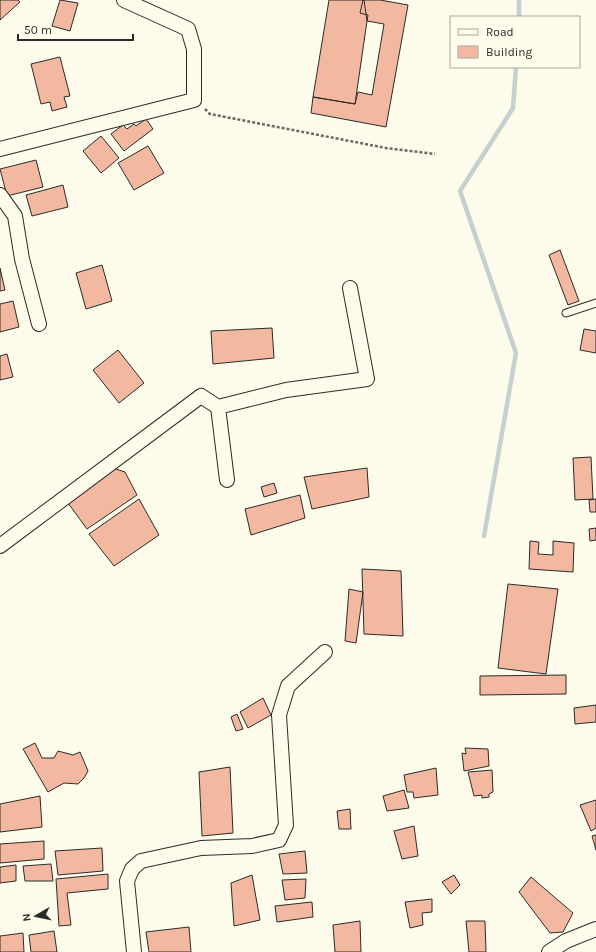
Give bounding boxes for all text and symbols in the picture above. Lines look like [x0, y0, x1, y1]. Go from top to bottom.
scale bar [18, 16, 133, 42]
legend [450, 16, 580, 68]
text: 50 m [24, 23, 52, 37]
text: Road [486, 25, 514, 39]
text: Building [486, 45, 533, 59]
north arrow [16, 896, 56, 936]
text: N [20, 913, 34, 922]

